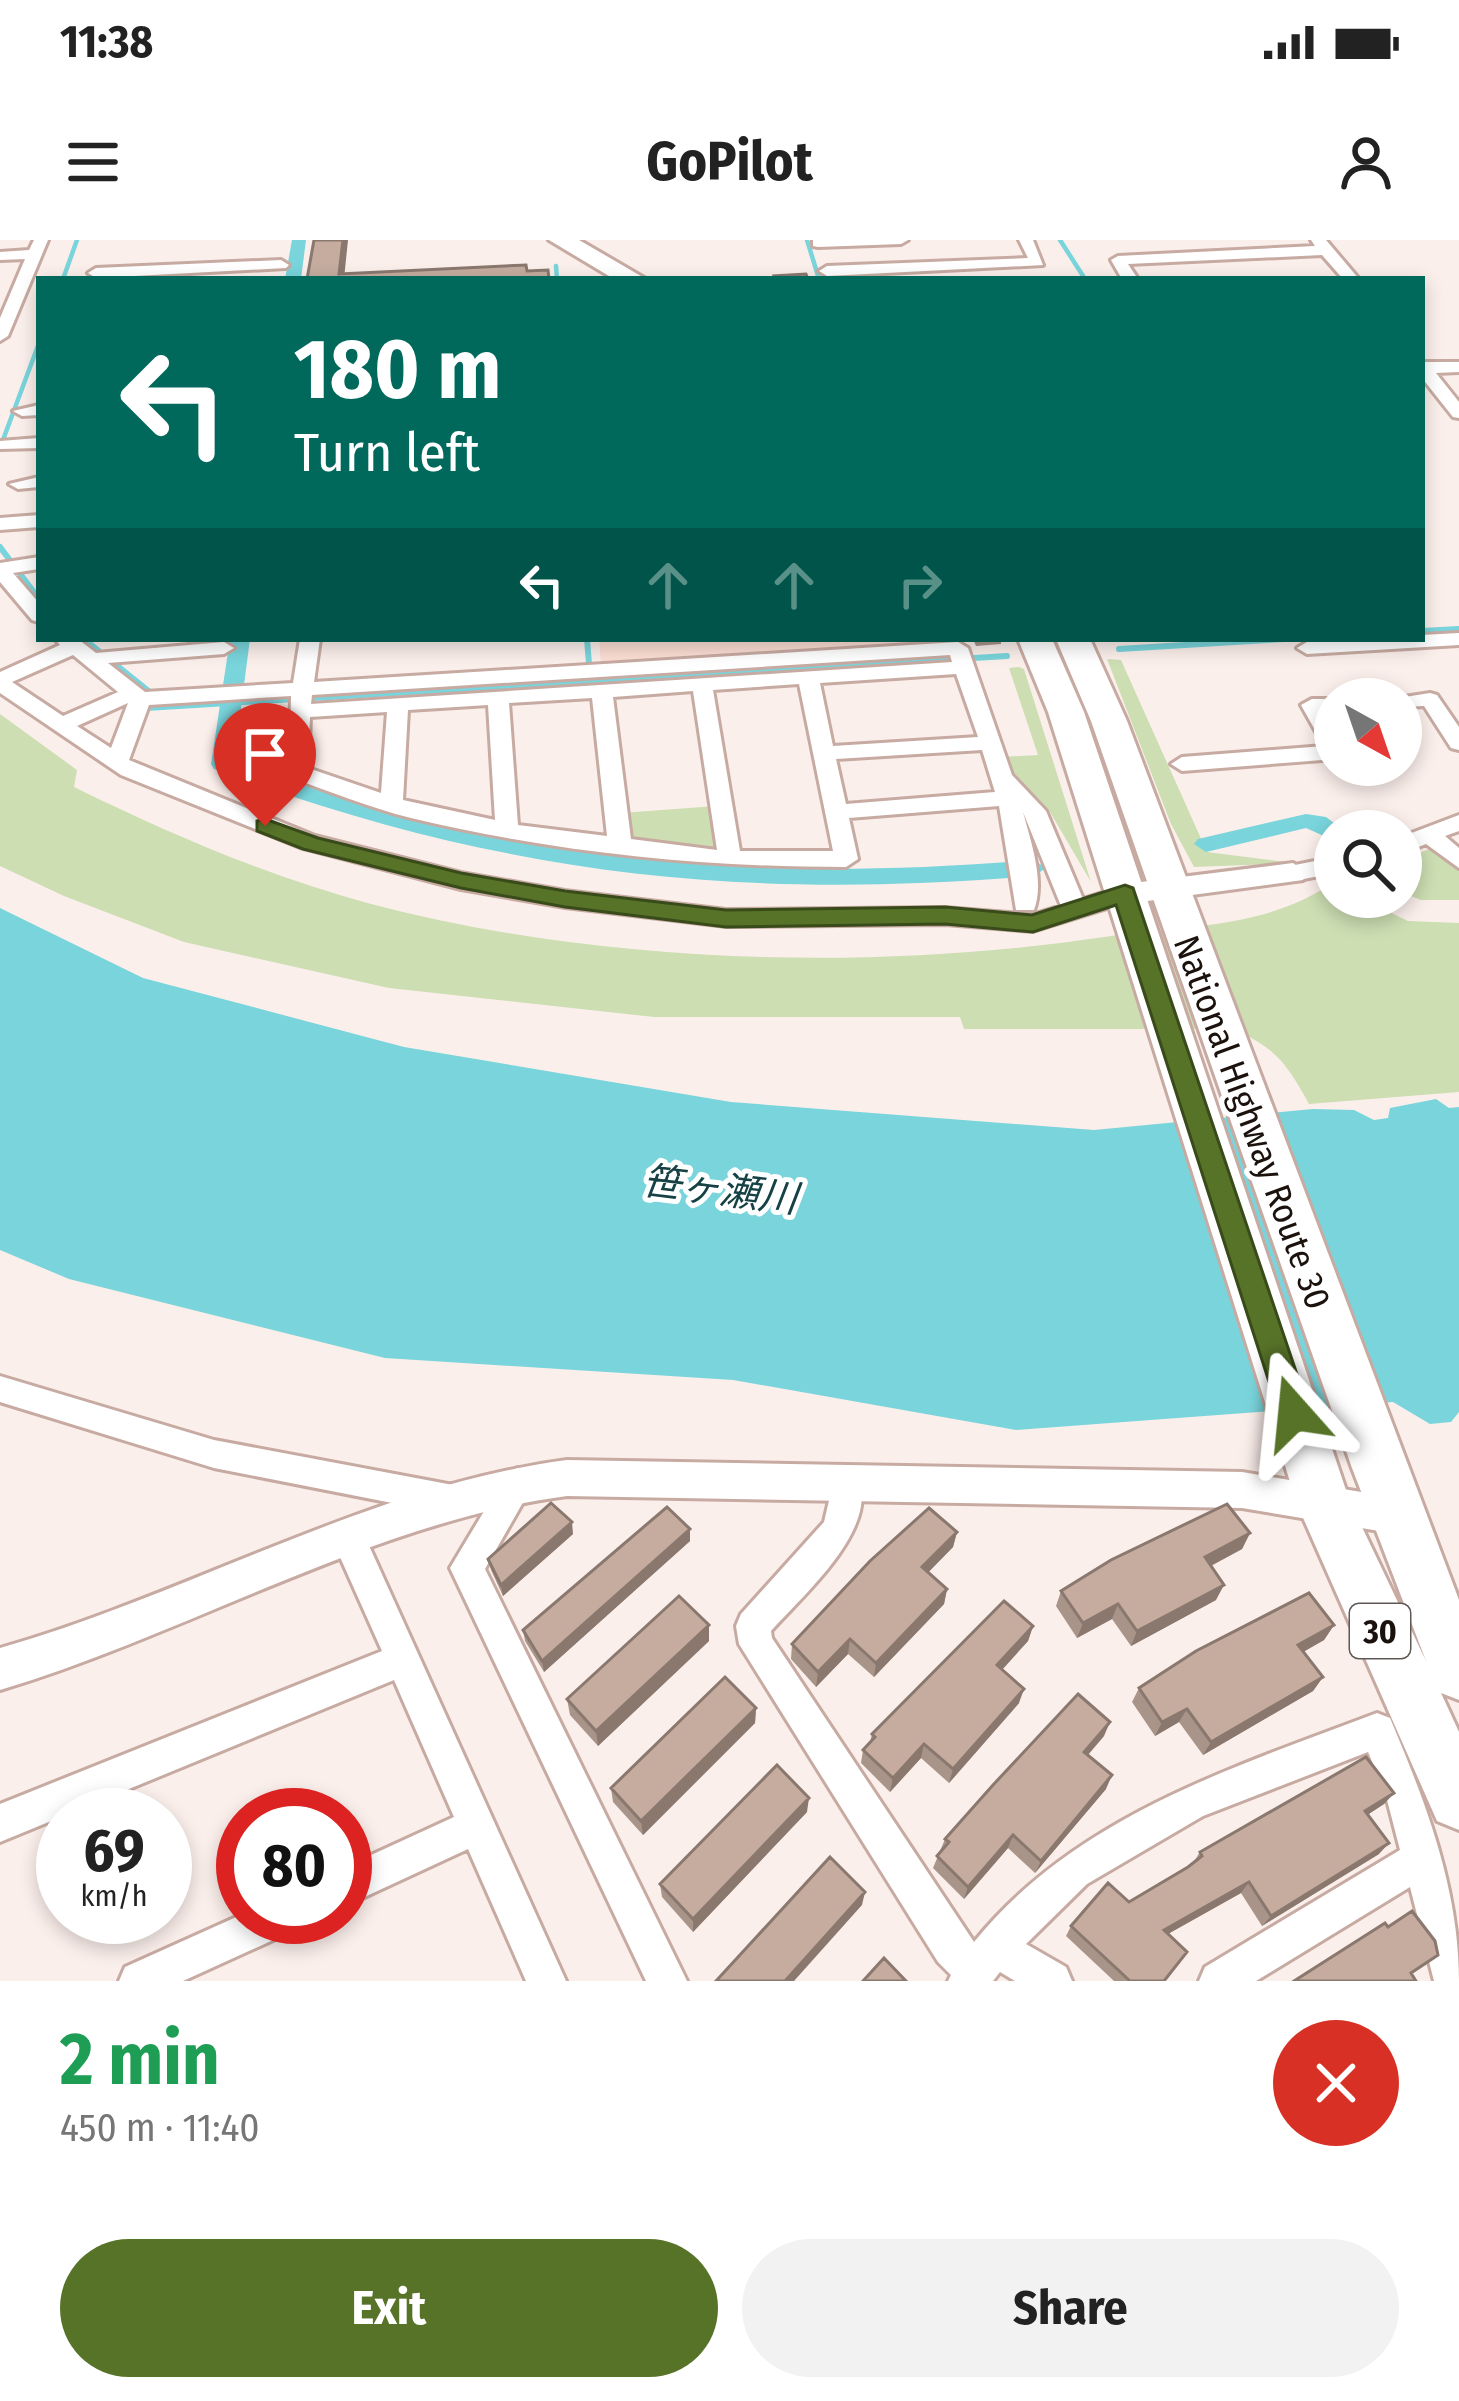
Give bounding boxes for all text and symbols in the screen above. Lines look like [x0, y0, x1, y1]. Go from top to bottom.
text: 11:38 [60, 15, 153, 69]
icon: menu [60, 129, 126, 195]
icon: person [1333, 129, 1399, 195]
text: GoPilot [646, 130, 813, 194]
text: 180 m [294, 319, 501, 420]
icon: left [96, 324, 252, 480]
text: Turn left [294, 421, 480, 485]
icon: left [509, 552, 575, 618]
icon: ahead [635, 552, 701, 618]
icon: ahead [761, 552, 827, 618]
icon: right [887, 552, 953, 618]
north arrow [1314, 678, 1422, 786]
map controls [1314, 678, 1422, 918]
pin [214, 703, 316, 826]
icon: arrive [232, 721, 298, 787]
button: search [1314, 810, 1422, 918]
street label: National Highway Route 30 [1164, 930, 1340, 1315]
water label: 笹ヶ瀬川 [640, 1158, 804, 1223]
position arrow [1231, 1350, 1357, 1476]
road number: 30 [1350, 1604, 1410, 1658]
speed limit sign: 80 [216, 1788, 372, 1944]
text: 69 [83, 1815, 145, 1887]
text: km/h [81, 1878, 147, 1914]
text: 2 min [60, 2017, 220, 2103]
button: close [1273, 2020, 1399, 2146]
text: 450 m · 11:40 [60, 2105, 260, 2151]
button: Exit [60, 2239, 718, 2377]
button: Share [742, 2239, 1399, 2377]

